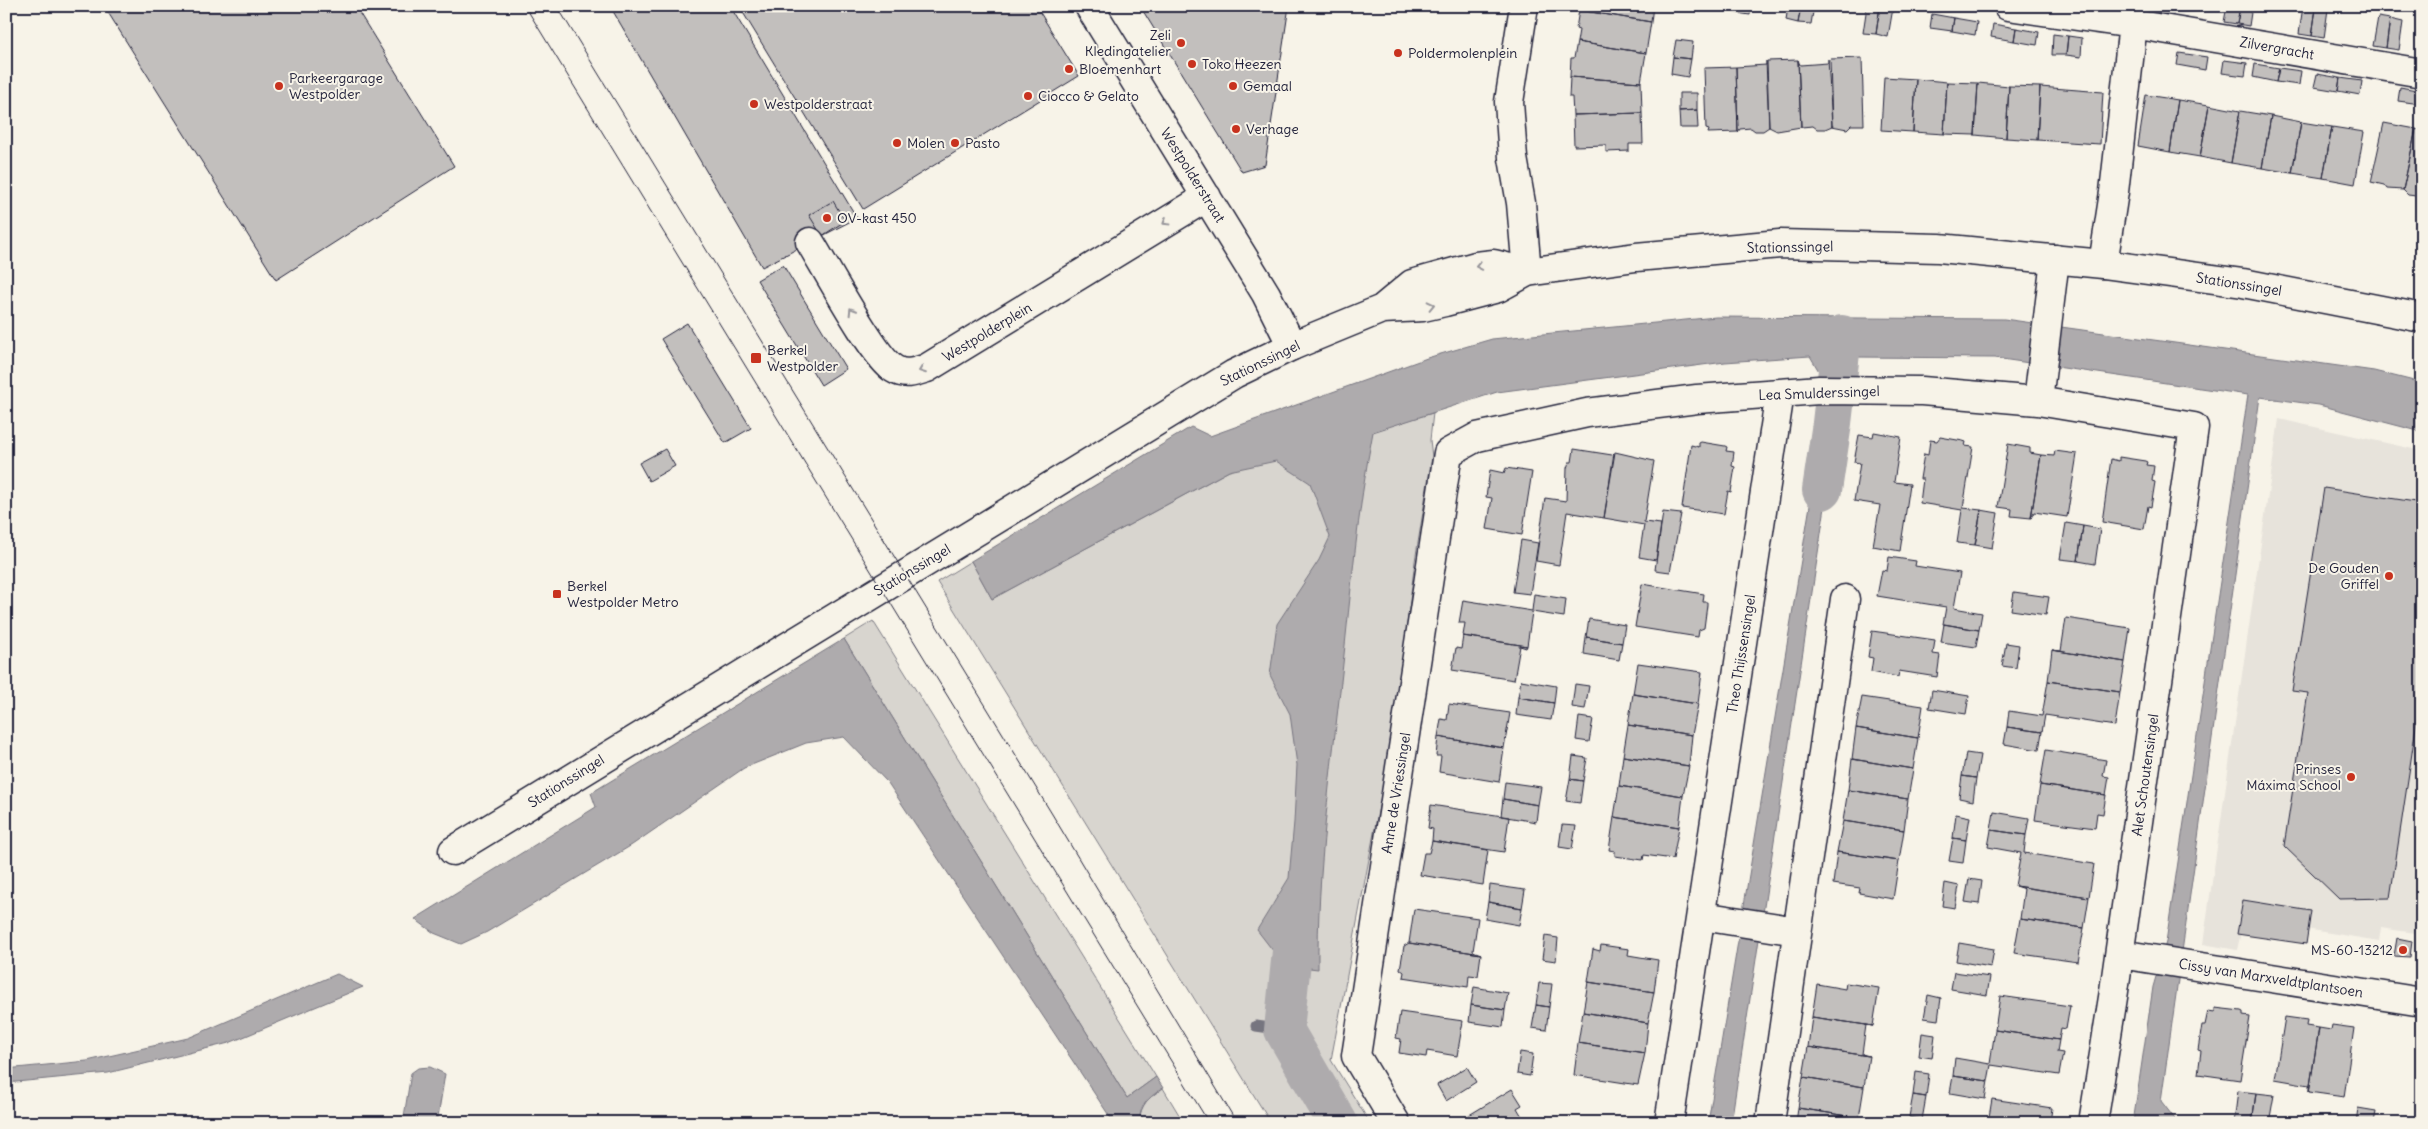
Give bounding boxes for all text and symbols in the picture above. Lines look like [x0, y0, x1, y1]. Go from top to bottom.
place label: Zeli Kledingatelier [1085, 26, 1171, 60]
street label: Zilvergracht [2238, 33, 2316, 63]
marker: Zeli Kledingatelier [1175, 37, 1187, 49]
place label: Poldermolenplein [1408, 44, 1517, 62]
marker: Poldermolenplein [1392, 47, 1404, 59]
place label: Toko Heezen [1202, 55, 1282, 73]
marker: Toko Heezen [1186, 58, 1198, 70]
place label: Bloemenhart [1079, 60, 1161, 78]
marker: Bloemenhart [1063, 63, 1075, 75]
place label: Parkeergarage Westpolder [289, 69, 383, 103]
place label: Gemaal [1243, 77, 1292, 95]
marker: Parkeergarage Westpolder [273, 80, 285, 92]
marker: Gemaal [1227, 80, 1239, 92]
place label: Ciocco & Gelato [1038, 87, 1139, 105]
marker: Ciocco & Gelato [1022, 90, 1034, 102]
place label: Westpolderstraat [764, 95, 873, 113]
marker: Westpolderstraat [748, 98, 760, 110]
place label: Verhage [1246, 120, 1299, 138]
marker: Verhage [1230, 123, 1242, 135]
street label: Westpolderstraat [1157, 124, 1230, 226]
place label: Molen [907, 134, 945, 152]
place label: Pasto [965, 134, 1000, 152]
marker: Molen [891, 137, 903, 149]
marker: Pasto [949, 137, 961, 149]
place label: OV-kast 450 [837, 209, 917, 227]
marker: OV-kast 450 [821, 212, 833, 224]
one-way arrow [1162, 216, 1171, 226]
street label: Stationssingel [1747, 237, 1833, 257]
one-way arrow [1475, 261, 1484, 271]
street label: Stationssingel [2195, 268, 2283, 300]
street label: Westpolderplein [939, 298, 1035, 366]
one-way arrow [1426, 300, 1435, 311]
one-way arrow [849, 307, 858, 316]
street label: Stationssingel [1217, 336, 1303, 390]
place label: Berkel Westpolder [767, 341, 839, 375]
marker: Berkel Westpolder [749, 351, 763, 365]
one-way arrow [918, 363, 927, 374]
street label: Lea Smulderssingel [1758, 382, 1880, 404]
street label: Stationssingel [870, 540, 954, 600]
place label: De Gouden Griffel [2308, 559, 2379, 593]
marker: De Gouden Griffel [2383, 570, 2395, 582]
place label: Berkel Westpolder Metro [567, 577, 679, 611]
marker: Berkel Westpolder Metro [551, 588, 563, 600]
street label: Theo Thijssensingel [1723, 593, 1759, 715]
street label: Alet Schoutensingel [2128, 713, 2162, 837]
street label: Anne de Vriessingel [1378, 731, 1414, 855]
street label: Stationssingel [525, 750, 607, 812]
place label: Prinses Máxima School [2246, 760, 2341, 794]
marker: Prinses Máxima School [2345, 771, 2357, 783]
place label: MS-60-13212 [2311, 941, 2393, 959]
marker: MS-60-13212 [2397, 944, 2409, 956]
street label: Cissy van Marxveldtplantsoen [2177, 955, 2365, 1001]

